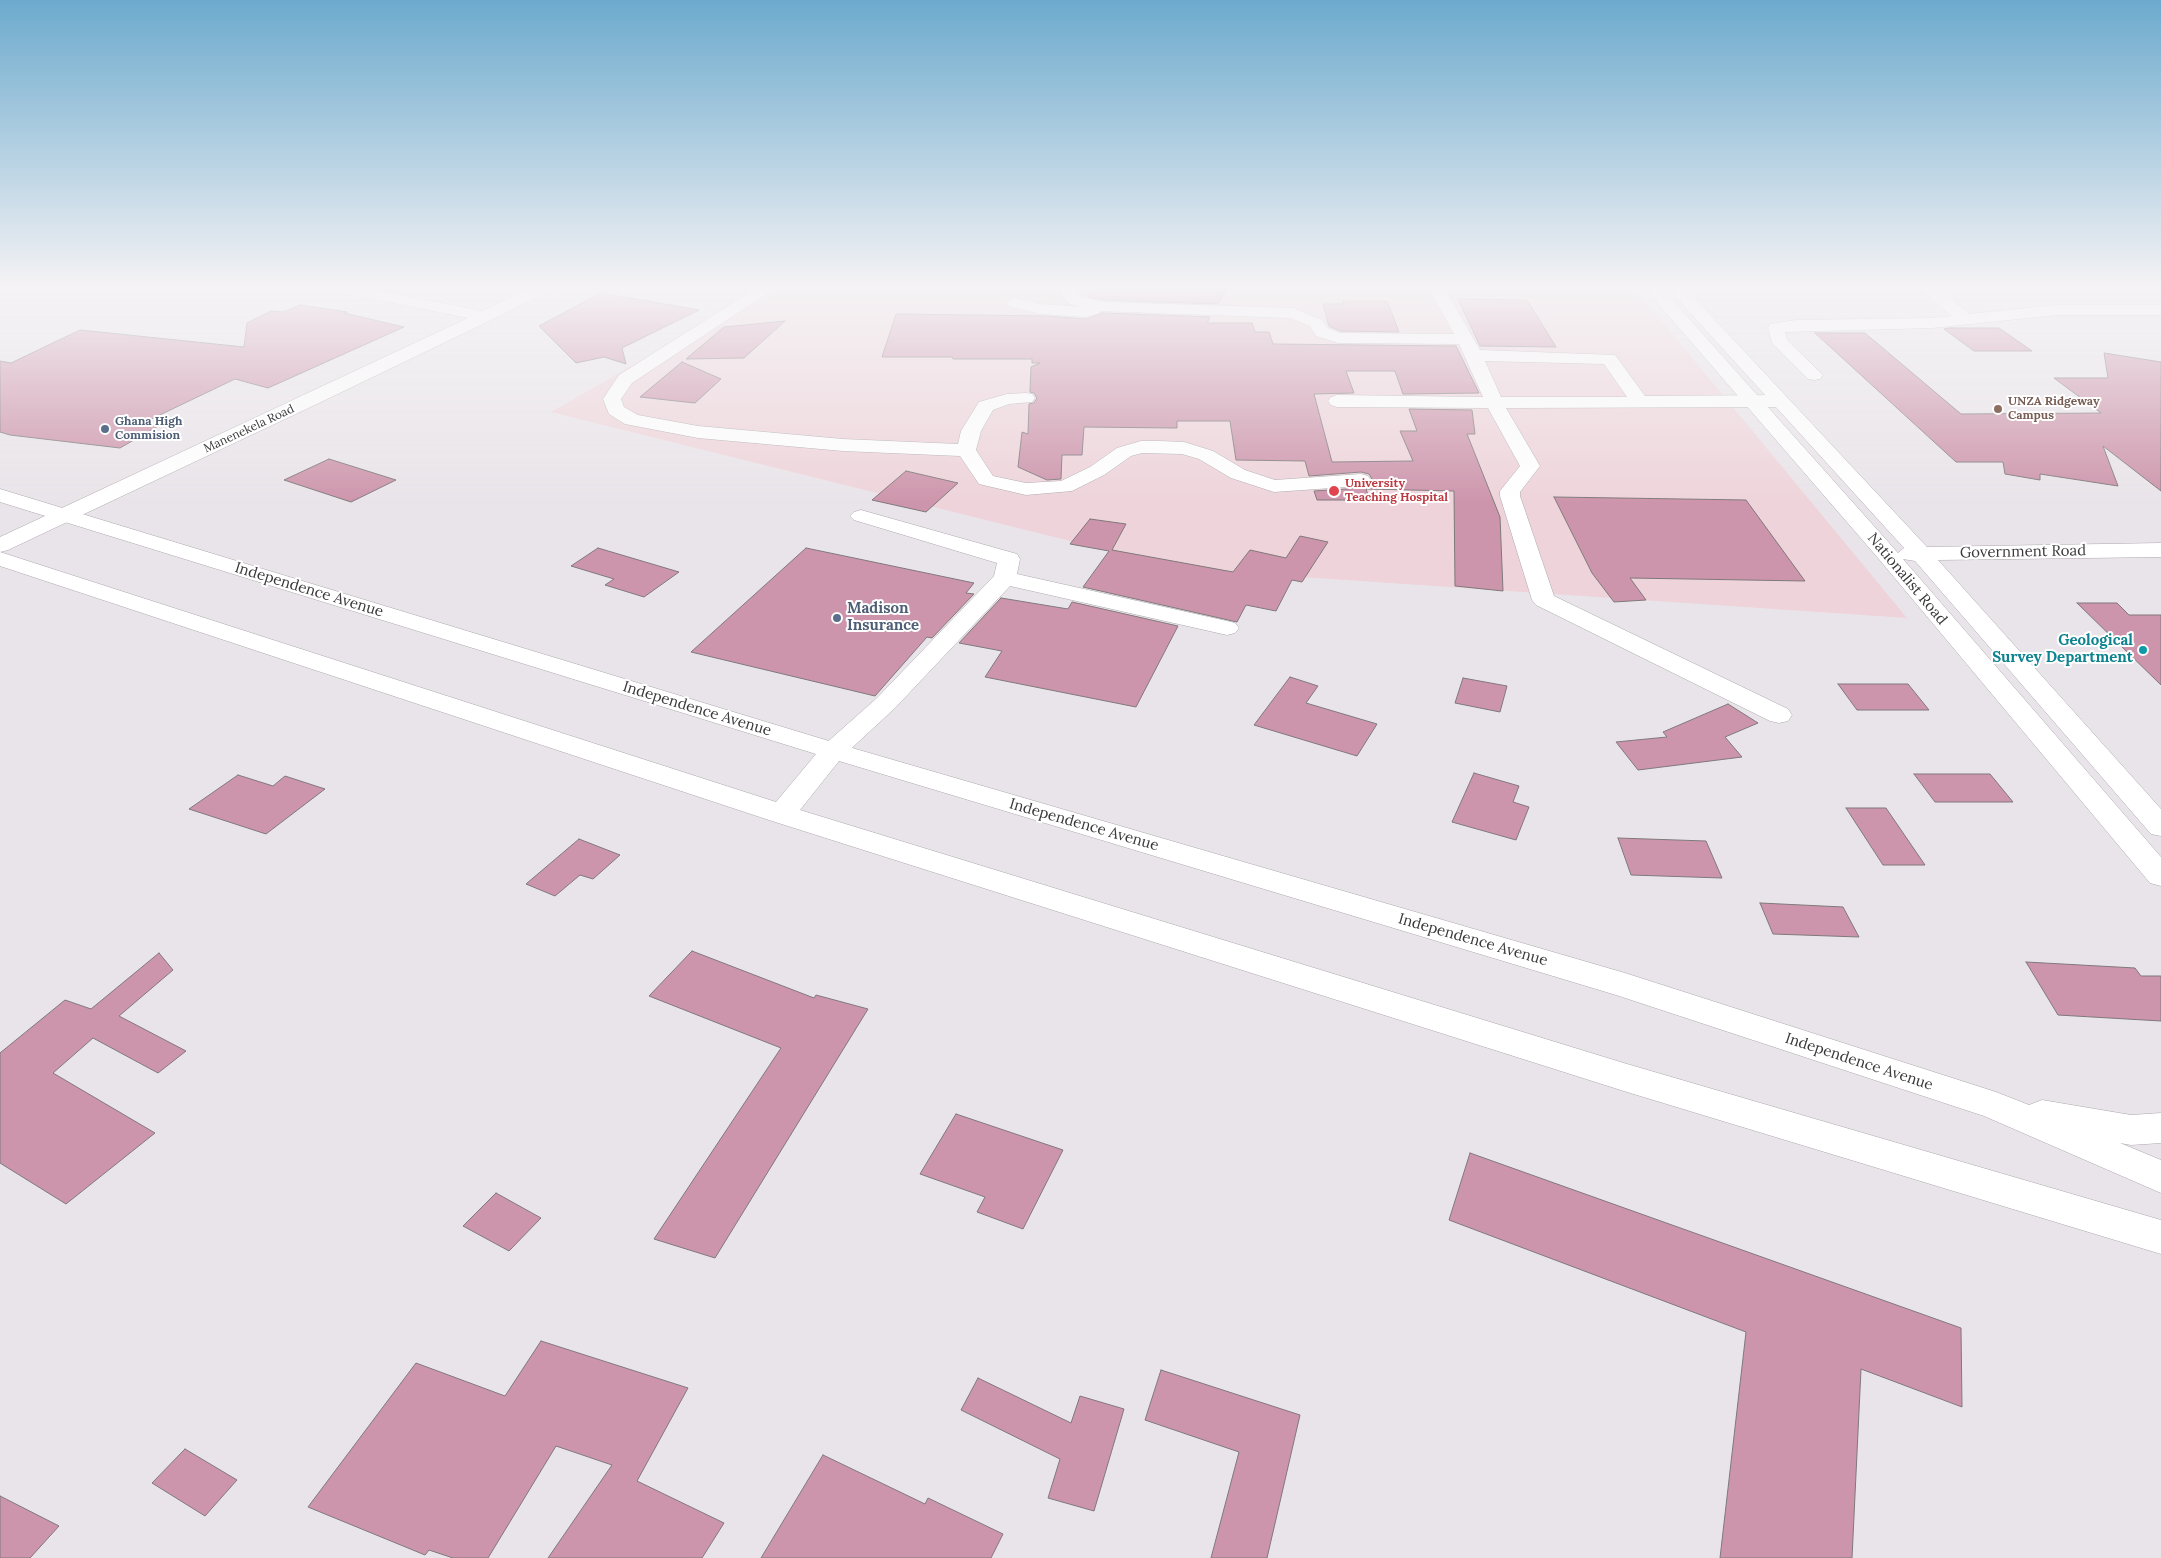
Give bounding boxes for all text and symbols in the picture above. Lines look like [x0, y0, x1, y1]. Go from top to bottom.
place label: UNZA Ridgeway Campus [2008, 395, 2100, 423]
street label: Manenekela Road [202, 402, 296, 456]
marker: UNZA Ridgeway Campus [1992, 403, 2004, 415]
place label: Ghana High Commision [115, 415, 182, 443]
marker: Ghana High Commision [99, 423, 111, 435]
place label: University Teaching Hospital [1345, 477, 1448, 505]
marker: University Teaching Hospital [1327, 484, 1341, 498]
street label: Nationalist Road [1863, 529, 1951, 629]
street label: Government Road [1960, 542, 2086, 562]
street label: Independence Avenue [233, 559, 385, 621]
place label: Madison Insurance [847, 600, 919, 635]
marker: Madison Insurance [831, 612, 843, 624]
place label: Geological Survey Department [1992, 632, 2133, 667]
marker: Geological Survey Department [2137, 644, 2149, 656]
street label: Independence Avenue [621, 678, 773, 740]
street label: Independence Avenue [1007, 795, 1161, 855]
street label: Independence Avenue [1396, 910, 1550, 970]
street label: Independence Avenue [1783, 1030, 1935, 1094]

